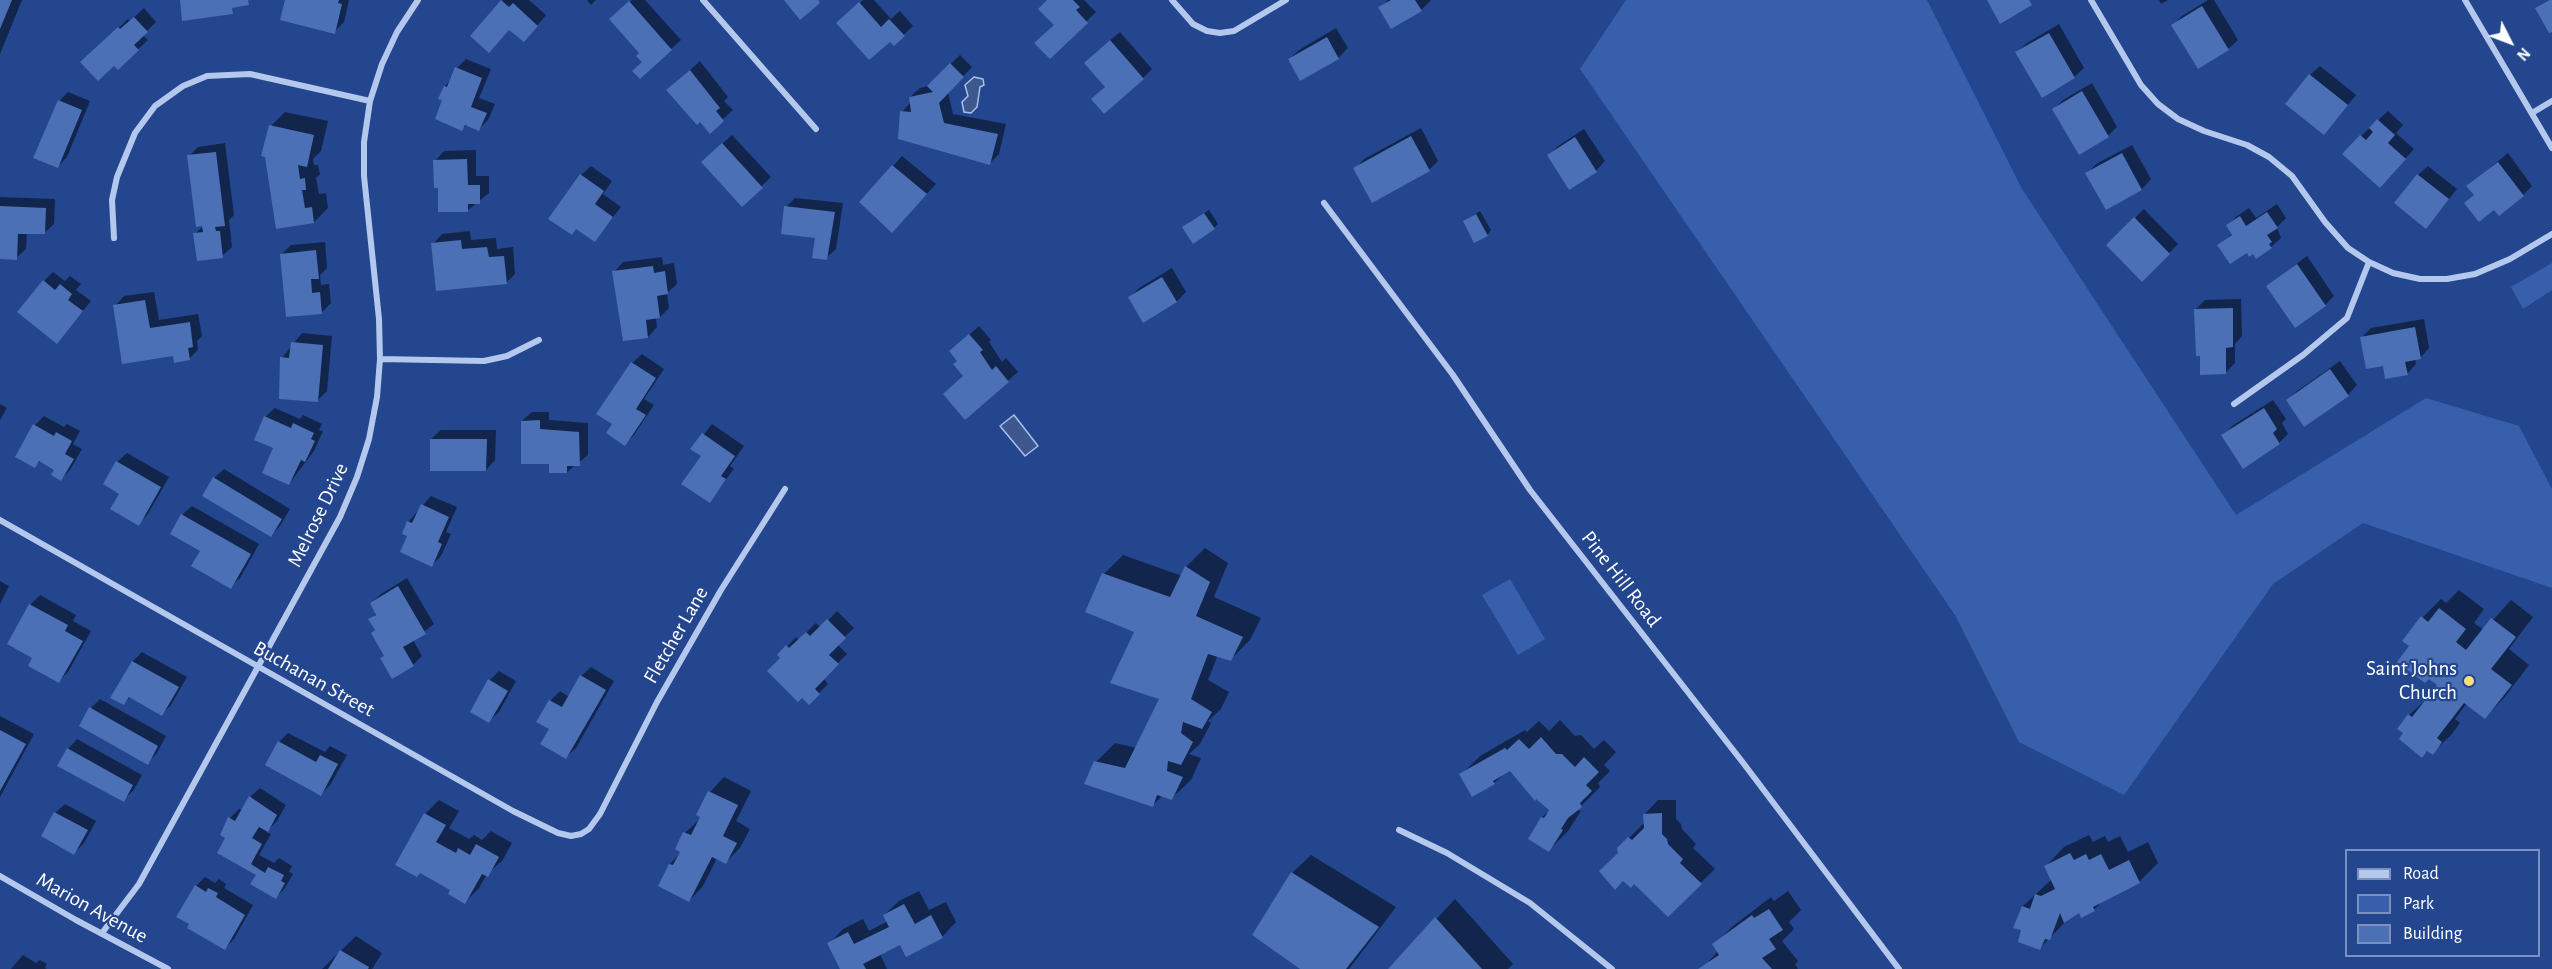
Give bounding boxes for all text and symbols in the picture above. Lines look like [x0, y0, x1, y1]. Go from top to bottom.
north arrow [2480, 12, 2540, 72]
text: N [2514, 45, 2533, 64]
street label: Melrose Drive [282, 459, 354, 571]
street label: Pine Hill Road [1576, 526, 1666, 632]
street label: Fletcher Lane [638, 582, 714, 688]
street label: Buchanan Street [249, 635, 379, 723]
place label: Saint Johns Church [2366, 656, 2457, 706]
marker: Saint Johns Church [2462, 674, 2476, 688]
legend [2345, 849, 2540, 957]
text: Road [2403, 865, 2439, 883]
street label: Marion Avenue [32, 867, 152, 949]
text: Park [2403, 895, 2434, 913]
text: Building [2403, 925, 2462, 943]

